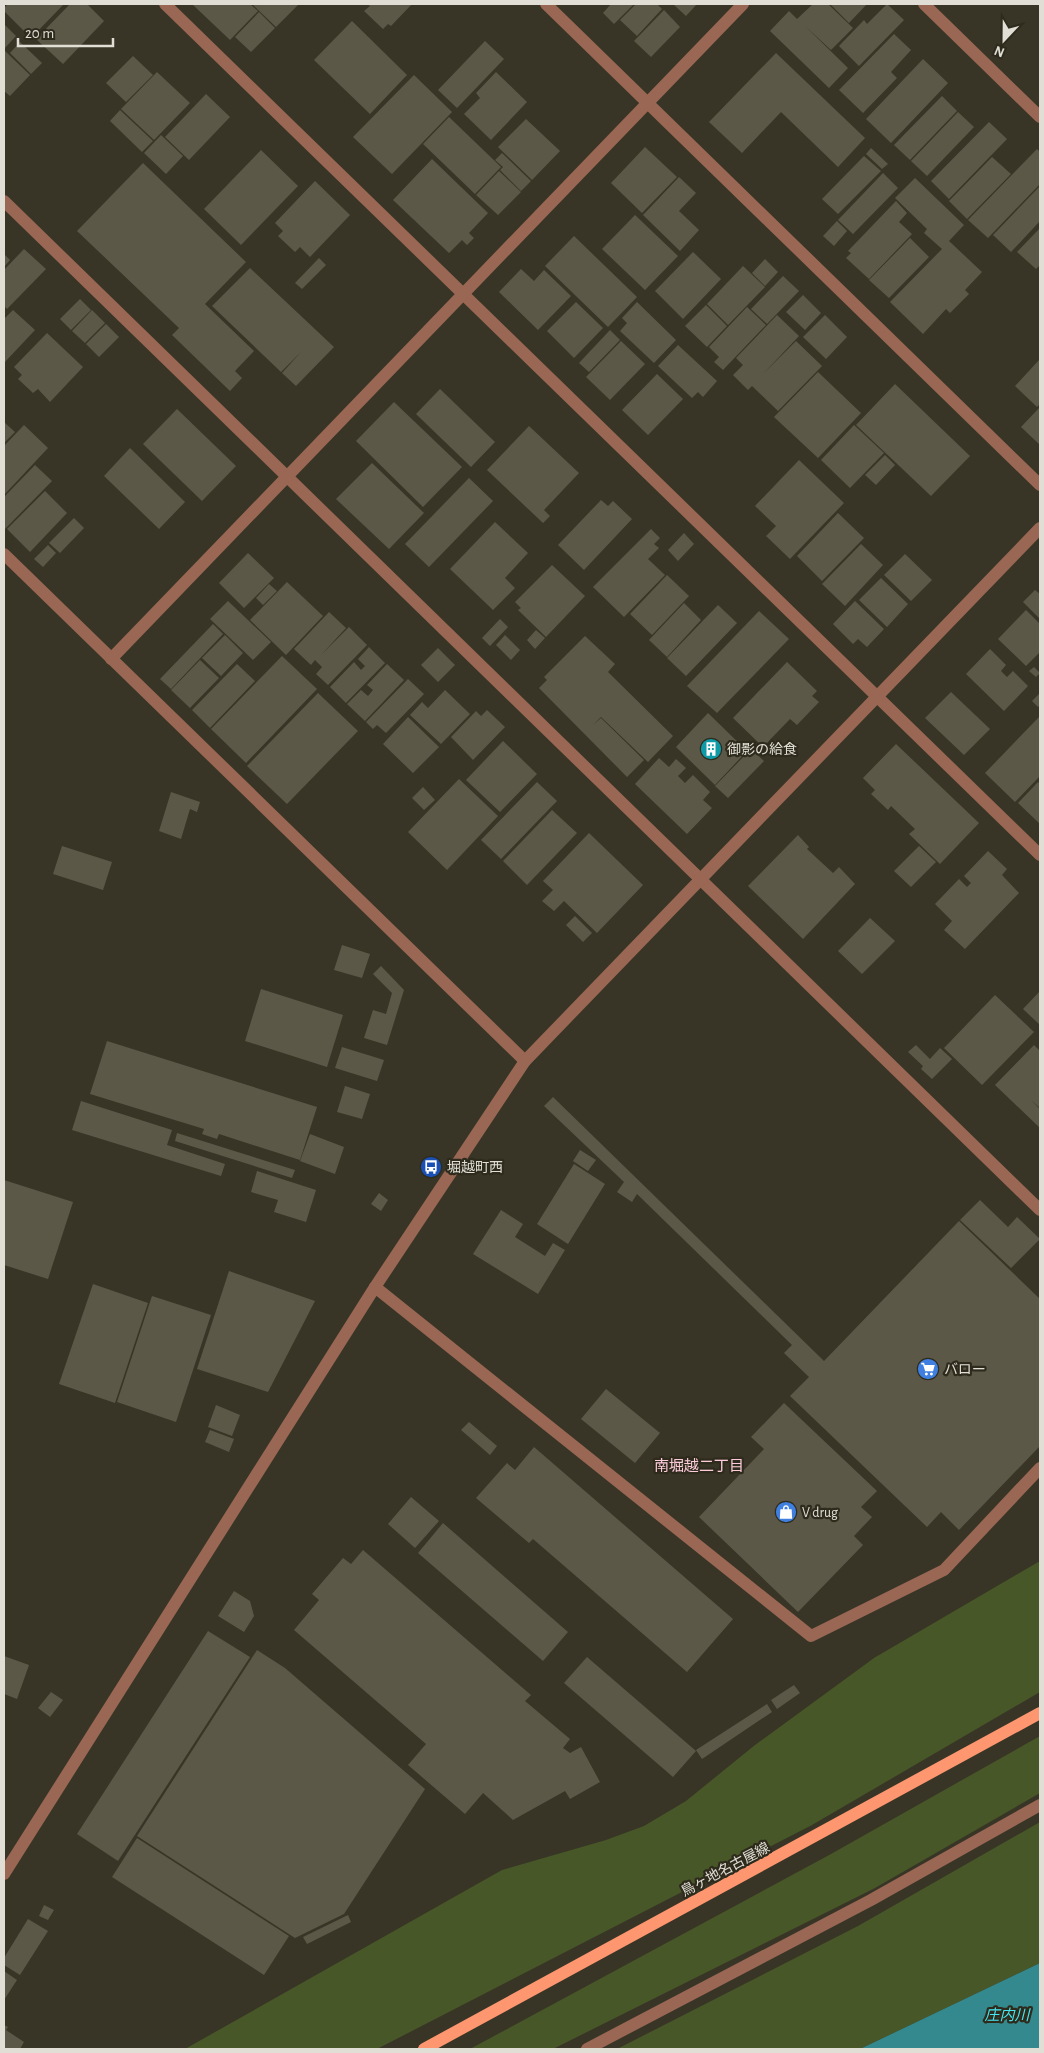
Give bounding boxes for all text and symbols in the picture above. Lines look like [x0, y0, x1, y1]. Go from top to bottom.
scale bar [18, 15, 112, 47]
north arrow [979, 15, 1029, 65]
text: 20 m [25, 26, 54, 41]
text: N [992, 43, 1007, 59]
building icon: 御影の給食 [699, 737, 723, 761]
place label: 御影の給食 [727, 741, 797, 757]
bus stop icon: 堀越町西 [419, 1155, 443, 1179]
place label: 堀越町西 [447, 1160, 503, 1175]
supermarket icon: バロー [916, 1357, 940, 1381]
place label: バロー [944, 1362, 986, 1377]
district label: 南堀越二丁目 [654, 1458, 744, 1474]
shop icon: V drug [774, 1500, 798, 1524]
place label: V drug [802, 1506, 838, 1520]
street label: 鳥ヶ地名古屋線 [678, 1840, 772, 1899]
water label: 庄内川 [984, 2007, 1031, 2023]

